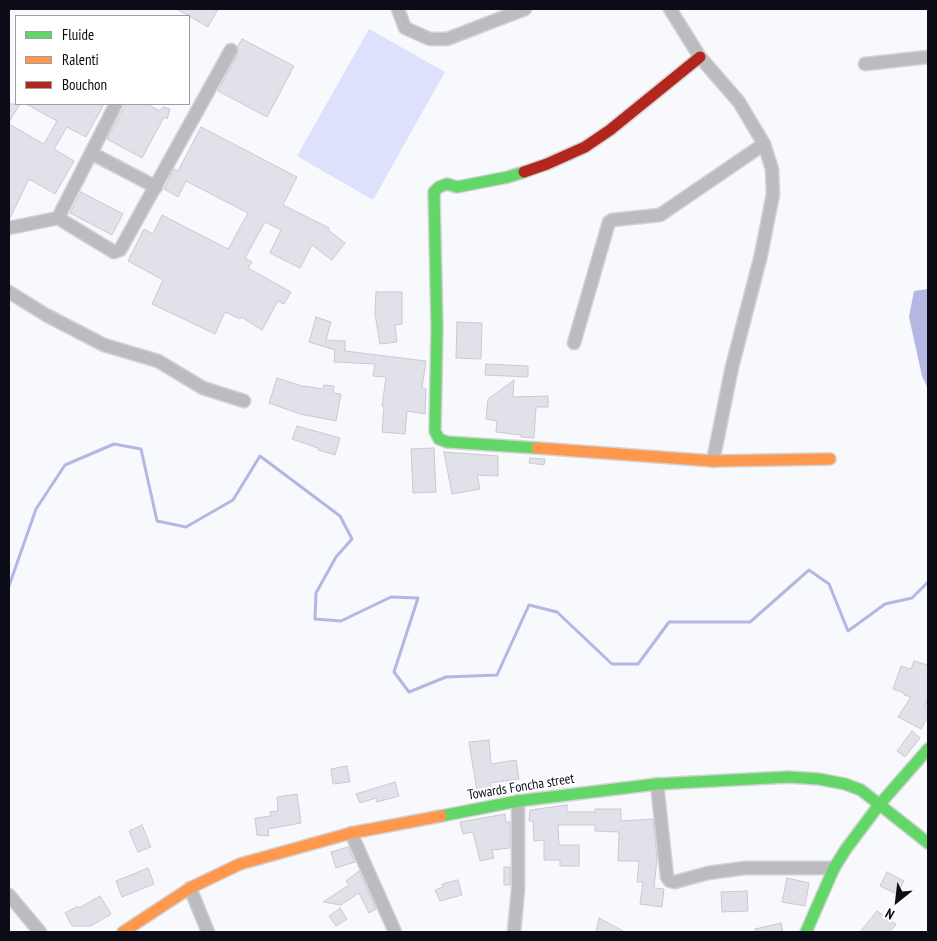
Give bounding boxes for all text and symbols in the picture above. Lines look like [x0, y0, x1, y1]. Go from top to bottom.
legend [15, 15, 190, 105]
text: Fluide [62, 25, 94, 44]
text: Ralenti [62, 50, 99, 69]
text: Bouchon [62, 75, 107, 94]
street label: Towards Foncha street [467, 770, 575, 804]
north arrow [872, 876, 922, 926]
text: N [882, 904, 897, 924]

